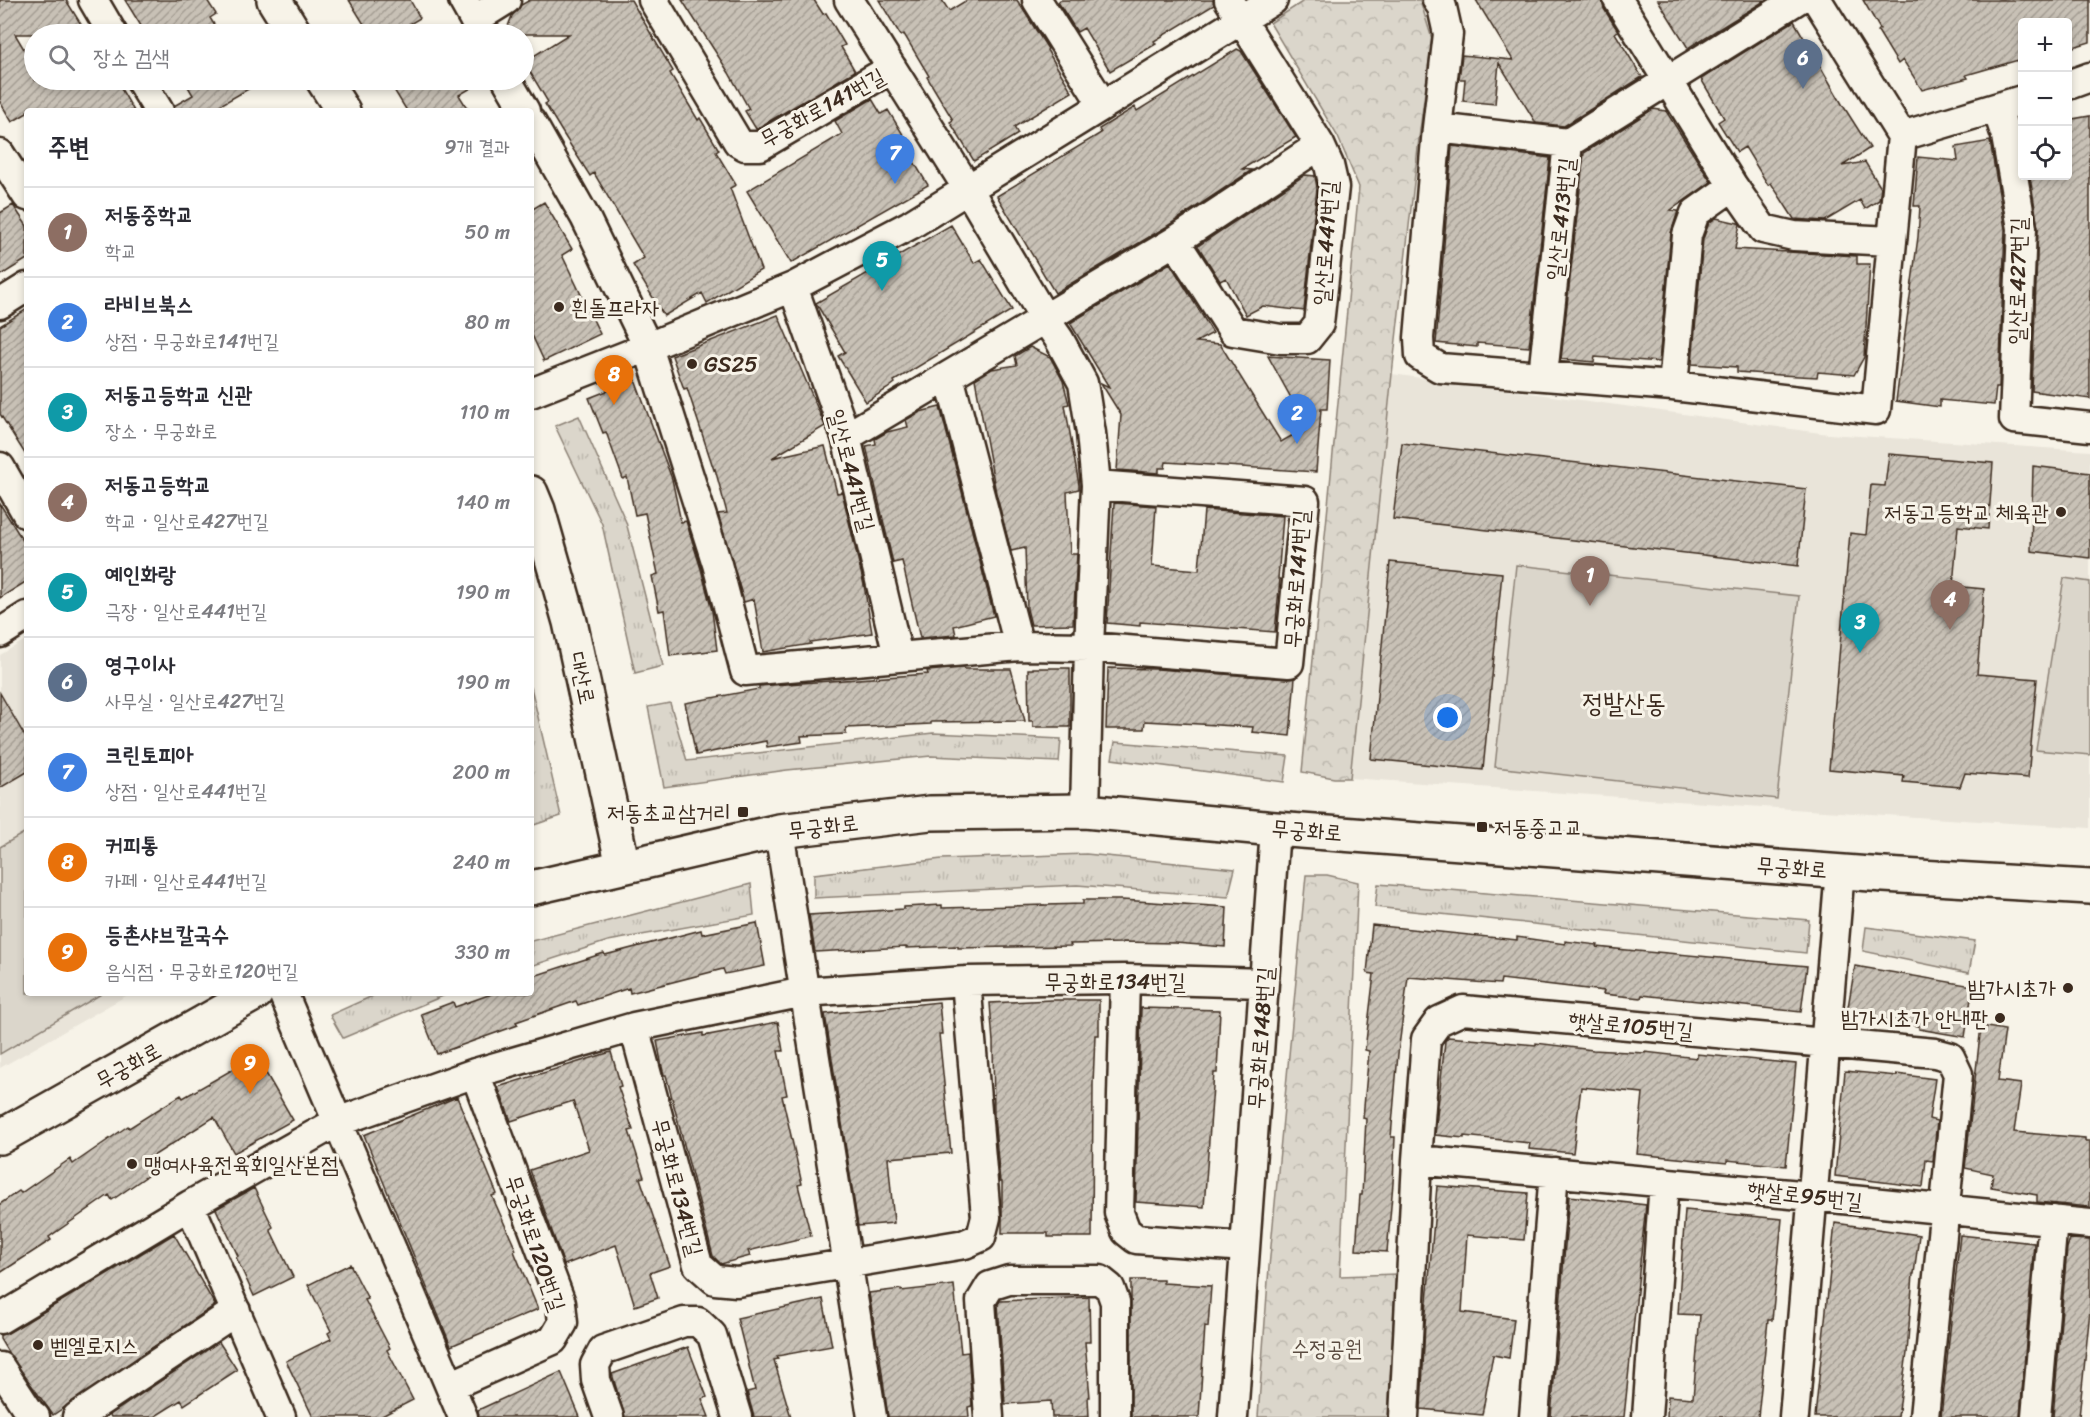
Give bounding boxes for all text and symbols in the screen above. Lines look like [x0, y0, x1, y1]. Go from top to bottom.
map controls [2018, 18, 2072, 180]
button: + [2018, 18, 2072, 72]
search box [24, 24, 534, 90]
text: 장소 검색 [93, 38, 170, 77]
pin: 6 [1784, 40, 1822, 89]
icon: search [45, 41, 78, 74]
street label: 무궁화로141번길 [752, 57, 893, 158]
button: − [2018, 72, 2072, 126]
text: 주변 [48, 124, 90, 170]
button: locate [2018, 126, 2072, 180]
text: 9개 결과 [444, 130, 510, 165]
pin: 7 [876, 134, 914, 184]
street label: 일산로413번길 [1535, 155, 1586, 283]
street label: 일산로441번길 [1302, 179, 1349, 307]
text: 저동중학교 [105, 195, 194, 234]
text: 1 [63, 215, 72, 250]
text: 50 m [465, 215, 510, 250]
street label: 일산로427번길 [1997, 217, 2038, 345]
text: 학교 [105, 234, 137, 269]
pin: 5 [862, 242, 902, 291]
text: 라비브북스 [105, 285, 194, 324]
place label: 흰돌프라자 [571, 288, 660, 327]
marker: 흰돌프라자 [552, 300, 566, 314]
text: 2 [62, 305, 73, 340]
text: 80 m [465, 305, 510, 340]
text: 상점 · 무궁화로141번길 [105, 324, 279, 359]
place label: GS25 [704, 345, 758, 384]
pin: 8 [594, 356, 634, 405]
marker: GS25 [685, 357, 699, 371]
text: 저동고등학교 신관 [105, 375, 252, 414]
pin: 2 [1278, 394, 1316, 444]
text: 3 [62, 395, 73, 430]
text: 110 m [460, 395, 510, 430]
street label: 일산로441번길 [816, 404, 887, 536]
text: 장소 · 무궁화로 [105, 414, 217, 449]
text: 저동고등학교 [105, 465, 211, 504]
text: 4 [61, 485, 74, 520]
text: 140 m [456, 485, 510, 520]
place label: 저동고등학교 체육관 [1884, 493, 2049, 532]
text: 학교 · 일산로427번길 [105, 504, 269, 539]
marker: 저동고등학교 체육관 [2054, 505, 2068, 519]
street label: 무궁화로141번길 [1272, 508, 1321, 650]
text: 예인화랑 [105, 555, 176, 594]
pin: 1 [1570, 556, 1610, 606]
text: 5 [61, 575, 74, 610]
text: 190 m [456, 575, 510, 610]
pin: 4 [1930, 580, 1970, 630]
text: 극장 · 일산로441번길 [105, 594, 267, 629]
pin: 3 [1840, 604, 1880, 653]
text: 영구이사 [105, 645, 176, 684]
street label: 대산로 [558, 648, 607, 708]
text: 6 [62, 665, 73, 700]
text: 190 m [456, 665, 510, 700]
district label: 정발산동 [1582, 680, 1666, 726]
text: 사무실 · 일산로427번길 [105, 684, 285, 719]
your location [1433, 703, 1462, 732]
text: 크린토피아 [105, 735, 194, 774]
text: 7 [62, 755, 73, 790]
text: 200 m [453, 755, 510, 790]
text: 상점 · 일산로441번길 [105, 774, 267, 809]
place label: 저동초교삼거리 [607, 793, 731, 832]
street label: 무궁화로 [786, 803, 861, 850]
marker: 저동초교삼거리 [736, 805, 750, 819]
place label: 저동중고교 [1494, 808, 1583, 847]
street label: 무궁화로 [1270, 809, 1344, 852]
marker: 저동중고교 [1475, 820, 1489, 834]
text: 커피통 [105, 825, 158, 864]
text: 8 [61, 845, 74, 880]
text: 240 m [453, 845, 510, 880]
street label: 무궁화로 [1755, 846, 1829, 889]
text: 카페 · 일산로441번길 [105, 864, 267, 899]
text: 등촌샤브칼국수 [105, 915, 229, 954]
text: 9 [61, 935, 74, 970]
text: 330 m [455, 935, 510, 970]
text: 음식점 · 무궁화로120번길 [105, 954, 298, 989]
street label: 무궁화로134번길 [1044, 962, 1186, 1001]
street label: 무궁화로148번길 [1236, 965, 1285, 1111]
place label: 밤가시초가 [1967, 969, 2056, 1008]
marker: 밤가시초가 [2061, 981, 2075, 995]
place label: 밤가시초가 안내판 [1841, 999, 1988, 1038]
street label: 햇살로105번길 [1567, 1001, 1695, 1050]
marker: 밤가시초가 안내판 [1993, 1011, 2007, 1025]
street label: 무궁화로 [88, 1031, 169, 1100]
pin: 9 [230, 1044, 270, 1094]
street label: 무궁화로134번길 [640, 1114, 715, 1261]
place label: 맹여사육전육회일산본점 [144, 1145, 339, 1184]
marker: 맹여사육전육회일산본점 [125, 1157, 139, 1171]
street label: 무궁화로120번길 [494, 1170, 577, 1317]
street label: 햇살로95번길 [1745, 1170, 1865, 1221]
place label: 벧엘로지스 [50, 1326, 139, 1365]
park label: 수정공원 [1292, 1329, 1362, 1368]
marker: 벧엘로지스 [31, 1338, 45, 1352]

